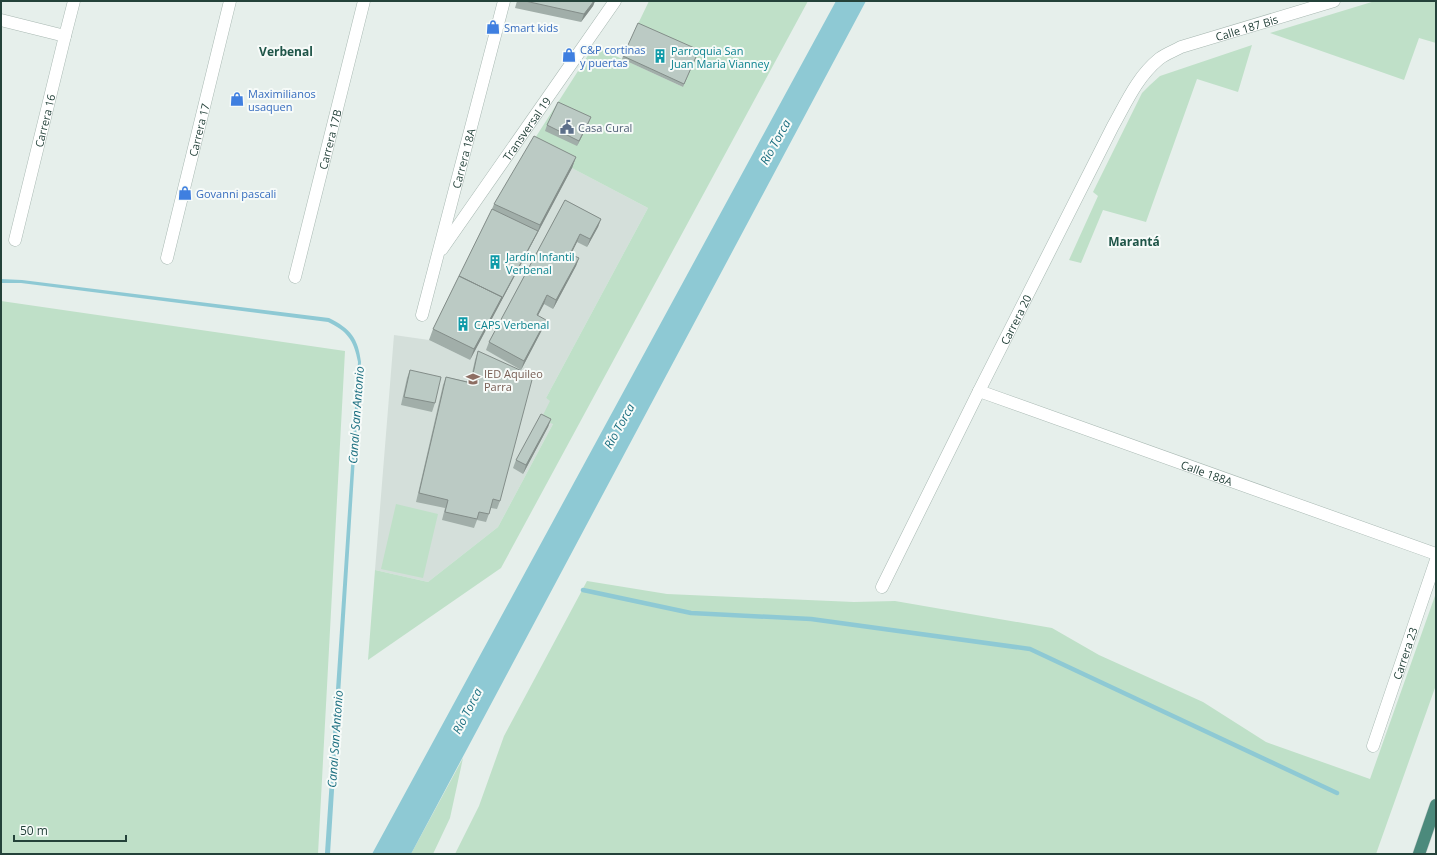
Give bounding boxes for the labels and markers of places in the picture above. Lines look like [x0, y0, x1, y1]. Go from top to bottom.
shop icon: Smart kids [485, 19, 501, 35]
place label: Smart kids [504, 20, 558, 35]
place label: C&P cortinas y puertas [580, 42, 646, 70]
place label: Parroquia San Juan Maria Vianney [670, 43, 770, 71]
shop icon: C&P cortinas y puertas [561, 47, 577, 63]
building icon: Parroquia San Juan Maria Vianney [652, 48, 668, 64]
place label: Maximilianos usaquen [248, 86, 316, 114]
shop icon: Maximilianos usaquen [229, 91, 245, 107]
public building icon: Casa Cural [559, 119, 575, 135]
place label: Casa Cural [578, 120, 632, 135]
shop icon: Govanni pascali [177, 185, 193, 201]
place label: Govanni pascali [196, 186, 276, 201]
place label: Jardín Infantil Verbenal [505, 249, 575, 277]
building icon: Jardín Infantil Verbenal [487, 254, 503, 270]
building icon: CAPS Verbenal [455, 316, 471, 332]
place label: CAPS Verbenal [474, 317, 549, 332]
place label: IED Aquileo Parra [484, 366, 543, 394]
school or university icon: IED Aquileo Parra [465, 371, 481, 387]

